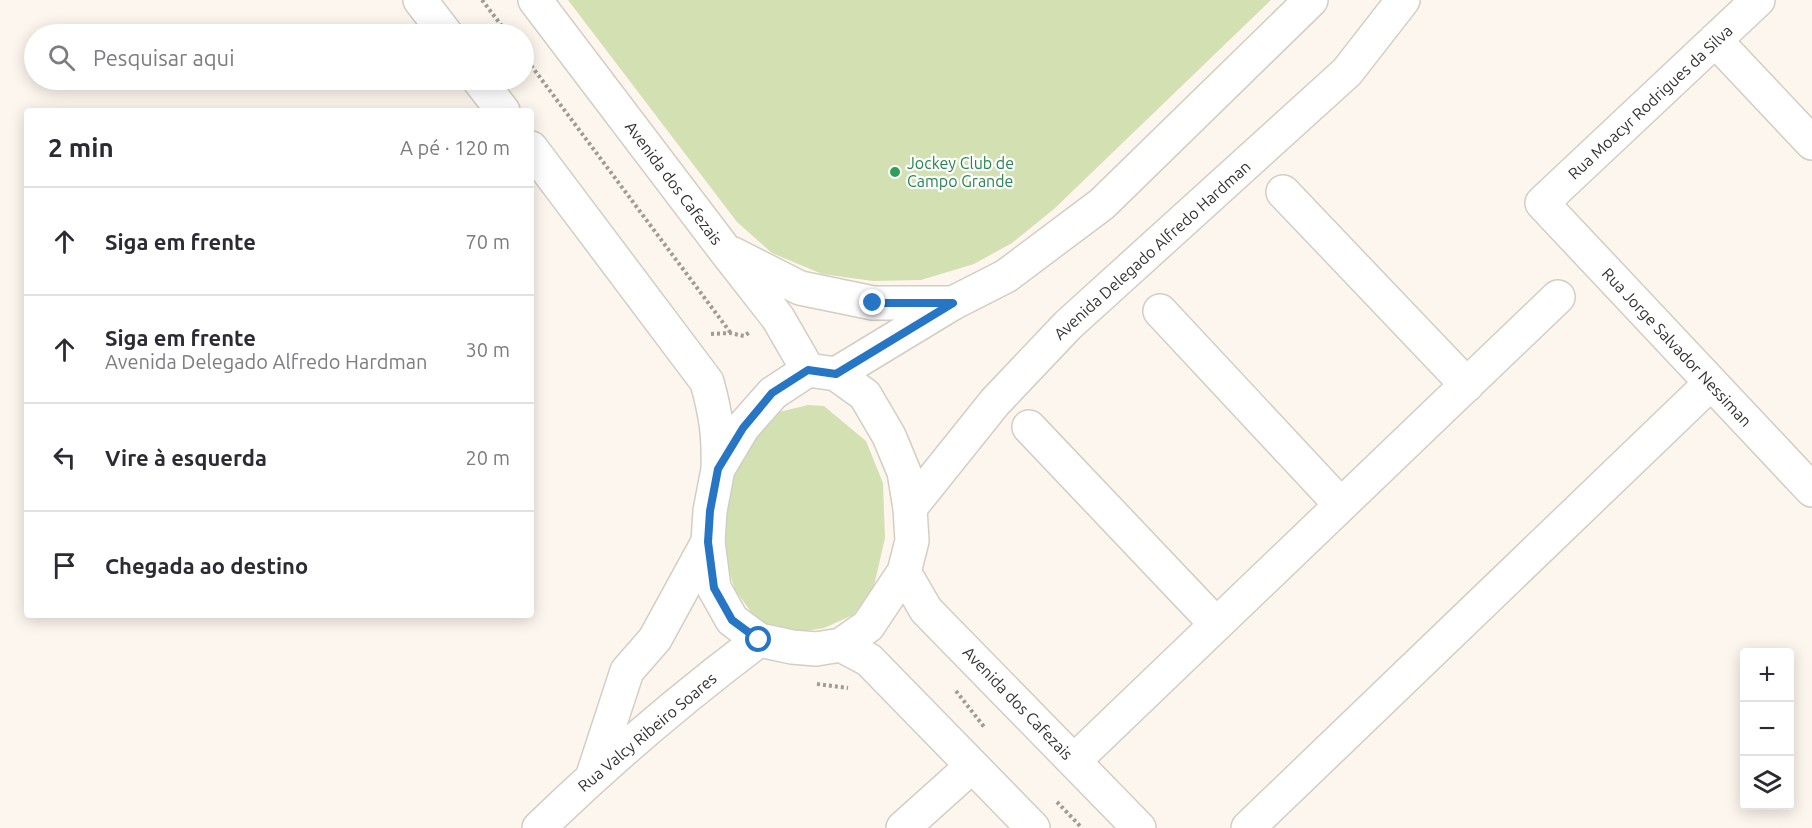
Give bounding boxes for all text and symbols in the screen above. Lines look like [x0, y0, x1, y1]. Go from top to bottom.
street label: Rua Moacyr Rodrigues da Silva [1564, 21, 1736, 183]
search box [24, 24, 534, 90]
icon: search [45, 41, 78, 74]
text: Pesquisar aqui [93, 45, 235, 70]
street label: Avenida dos Cafezais [622, 118, 726, 248]
text: 2 min [48, 133, 114, 162]
text: A pé · 120 m [400, 136, 510, 159]
place label: Jockey Club de Campo Grande [907, 154, 1014, 190]
street label: Avenida Delegado Alfredo Hardman [1050, 157, 1254, 343]
marker: Jockey Club de Campo Grande [888, 165, 902, 179]
icon: ahead [48, 225, 81, 258]
text: Siga em frente [105, 229, 256, 254]
text: 70 m [466, 230, 510, 253]
street label: Rua Jorge Salvador Nessiman [1599, 264, 1755, 430]
route end [859, 289, 885, 315]
text: Siga em frente [105, 325, 256, 350]
icon: ahead [48, 333, 81, 366]
text: 30 m [466, 338, 510, 361]
text: Avenida Delegado Alfredo Hardman [105, 350, 427, 373]
icon: left [48, 441, 81, 474]
text: Vire à esquerda [105, 445, 267, 470]
text: 20 m [466, 446, 510, 469]
icon: arrive [48, 549, 81, 582]
text: Chegada ao destino [105, 553, 308, 578]
route start [745, 626, 771, 652]
street label: Avenida dos Cafezais [960, 643, 1077, 763]
map controls [1740, 648, 1794, 810]
button: + [1740, 648, 1794, 702]
street label: Rua Valcy Ribeiro Soares [574, 669, 720, 795]
button: − [1740, 702, 1794, 756]
button: layers [1740, 756, 1794, 810]

